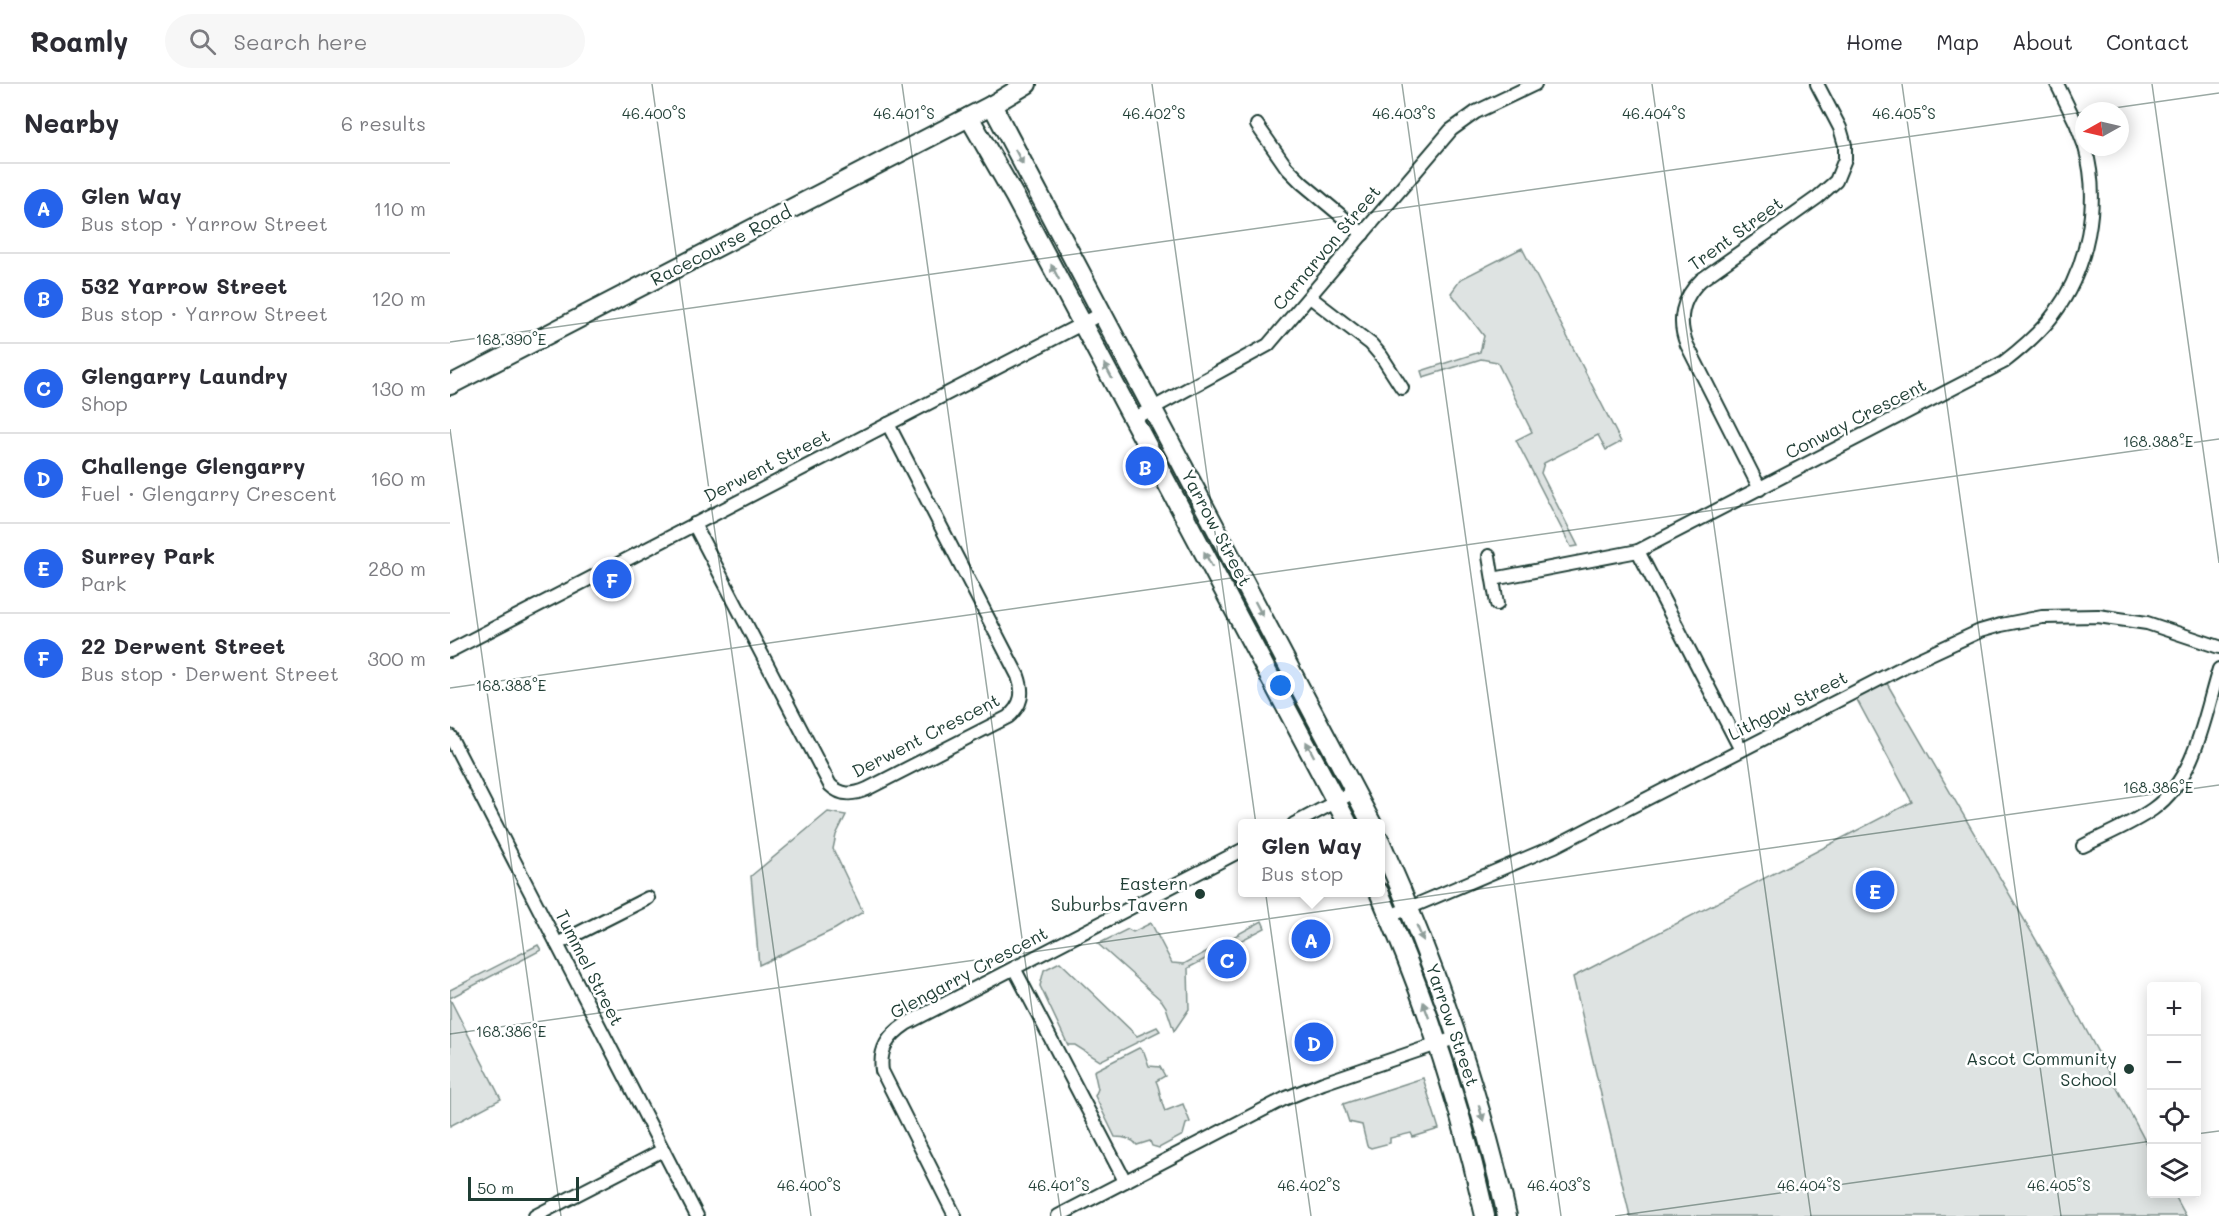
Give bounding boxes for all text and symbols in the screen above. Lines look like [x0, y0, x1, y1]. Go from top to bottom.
search box [165, 14, 585, 68]
text: Roamly [30, 23, 129, 59]
icon: search [186, 25, 219, 58]
text: Search here [234, 27, 367, 56]
text: Home [1846, 28, 1903, 55]
text: Map [1936, 28, 1979, 55]
text: About [2012, 28, 2073, 55]
text: Contact [2106, 28, 2189, 55]
north arrow [2075, 102, 2129, 156]
text: 46.400°S [622, 103, 686, 123]
text: 46.401°S [873, 103, 935, 123]
text: 46.402°S [1123, 103, 1185, 123]
text: 46.403°S [1372, 103, 1436, 123]
text: 46.404°S [1622, 103, 1686, 123]
text: 46.405°S [1872, 103, 1936, 123]
text: Nearby [24, 106, 119, 140]
text: 6 results [341, 110, 426, 136]
one-way arrow [1014, 149, 1024, 166]
street label: Carnarvon Street [1267, 180, 1386, 315]
text: Glen Way [81, 181, 182, 210]
street label: Trent Street [1683, 191, 1787, 276]
text: A [37, 195, 50, 221]
text: 110 m [373, 195, 426, 221]
street label: Racecourse Road [646, 199, 795, 291]
text: Bus stop · Yarrow Street [81, 210, 328, 236]
one-way arrow [1050, 263, 1060, 280]
text: 532 Yarrow Street [81, 271, 287, 300]
text: B [37, 285, 50, 311]
text: 120 m [371, 285, 426, 311]
text: Bus stop · Yarrow Street [81, 300, 328, 326]
text: 168.390°E [476, 329, 547, 349]
text: Glengarry Laundry [81, 361, 288, 390]
one-way arrow [1103, 362, 1113, 379]
street label: Conway Crescent [1781, 372, 1930, 464]
text: C [36, 375, 51, 401]
text: 130 m [371, 375, 426, 401]
text: Shop [81, 390, 128, 416]
street label: Derwent Street [699, 423, 834, 507]
text: 168.388°E [2123, 431, 2194, 451]
pin: B [1126, 444, 1164, 488]
text: Challenge Glengarry [81, 451, 305, 480]
text: D [36, 465, 51, 491]
text: 160 m [370, 465, 426, 491]
street label: Yarrow Street [1176, 465, 1258, 590]
text: Fuel · Glengarry Crescent [81, 480, 337, 506]
text: Surrey Park [81, 541, 215, 570]
one-way arrow [1203, 550, 1213, 567]
text: E [37, 555, 50, 581]
text: 280 m [368, 555, 426, 581]
pin: F [592, 556, 632, 602]
text: Park [81, 570, 126, 596]
one-way arrow [1254, 600, 1264, 617]
text: 22 Derwent Street [81, 631, 285, 660]
text: F [37, 645, 50, 671]
text: 300 m [367, 645, 426, 671]
text: Bus stop · Derwent Street [81, 660, 339, 686]
street label: Lithgow Street [1724, 665, 1851, 746]
your location [1266, 671, 1295, 700]
text: 168.388°E [476, 675, 547, 695]
street label: Derwent Crescent [848, 687, 1003, 783]
one-way arrow [1305, 741, 1315, 758]
text: 168.386°E [2123, 777, 2194, 797]
popup [1238, 819, 1385, 897]
text: Glen Way [1261, 831, 1362, 860]
text: Bus stop [1261, 860, 1343, 886]
pin: E [1856, 868, 1894, 912]
place label: Eastern Suburbs Tavern [1051, 871, 1188, 916]
marker: Eastern Suburbs Tavern [1193, 887, 1207, 901]
street label: Tummel Street [550, 905, 629, 1030]
pin: A [1292, 916, 1330, 962]
street label: Glengarry Crescent [886, 920, 1052, 1024]
one-way arrow [1416, 924, 1425, 942]
pin: C [1208, 936, 1246, 982]
street label: Yarrow Street [1421, 960, 1485, 1089]
map controls [2147, 982, 2201, 1198]
button: + [2147, 982, 2201, 1036]
one-way arrow [1421, 1001, 1431, 1019]
pin: D [1294, 1020, 1334, 1064]
text: 168.386°E [476, 1021, 547, 1041]
button: − [2147, 1036, 2201, 1090]
place label: Ascot Community School [1966, 1046, 2117, 1091]
marker: Ascot Community School [2122, 1062, 2136, 1076]
button: locate [2147, 1090, 2201, 1144]
one-way arrow [1477, 1104, 1486, 1122]
button: layers [2147, 1144, 2201, 1198]
scale bar [468, 1174, 579, 1202]
text: 46.400°S [777, 1175, 841, 1195]
text: 46.401°S [1028, 1175, 1090, 1195]
text: 46.402°S [1278, 1175, 1340, 1195]
text: 46.403°S [1527, 1175, 1591, 1195]
text: 46.404°S [1777, 1175, 1841, 1195]
text: 46.405°S [2027, 1175, 2091, 1195]
text: 50 m [477, 1177, 514, 1198]

